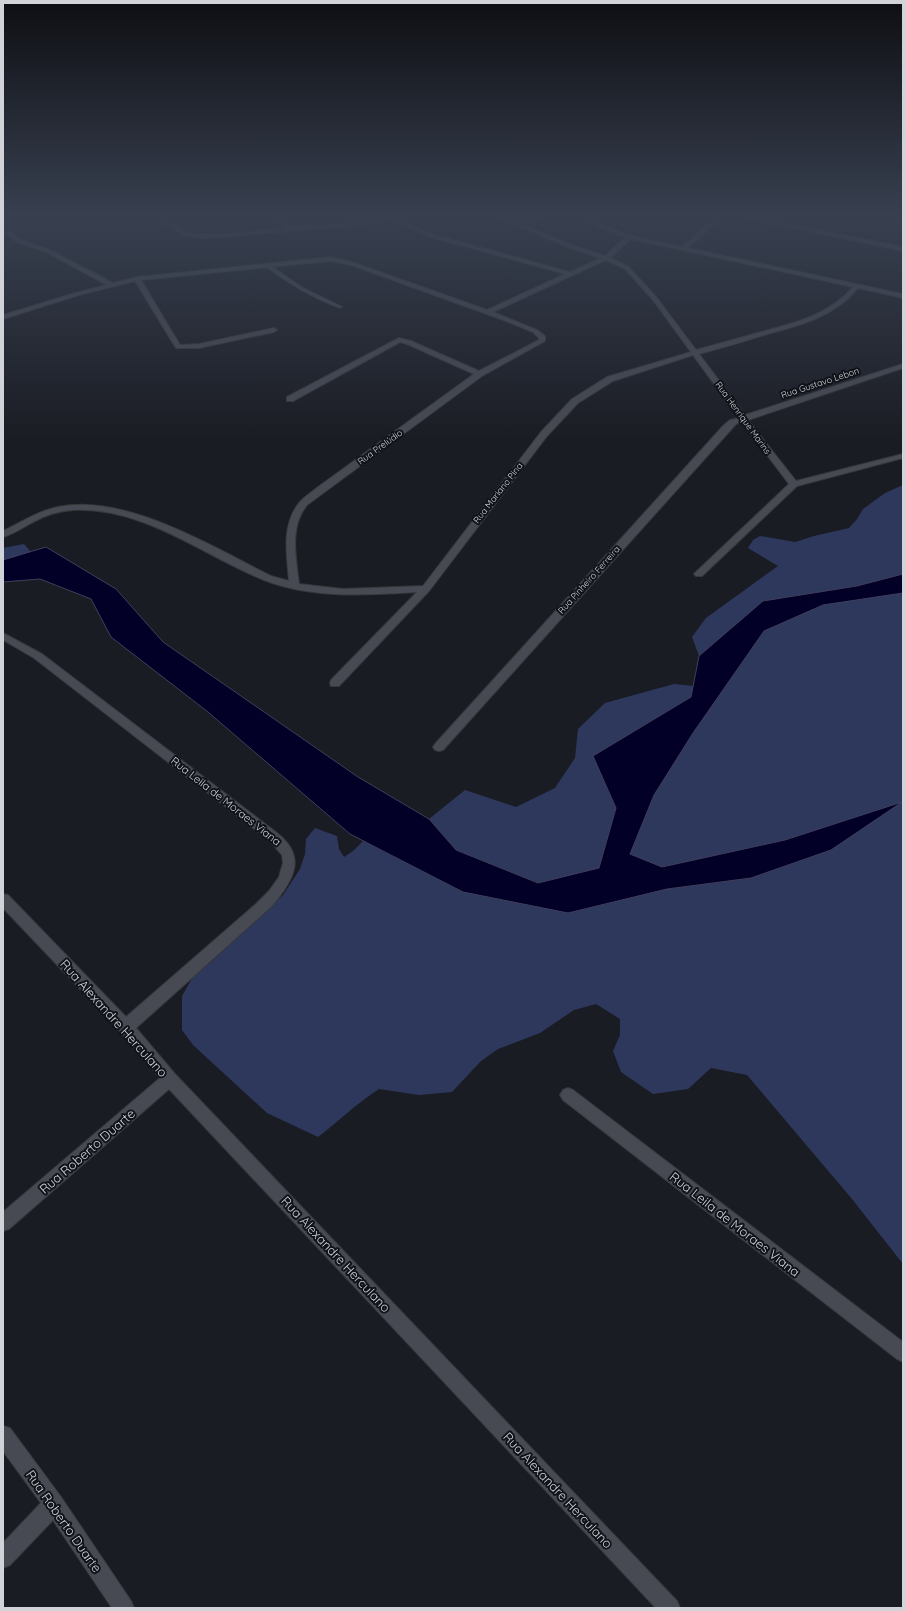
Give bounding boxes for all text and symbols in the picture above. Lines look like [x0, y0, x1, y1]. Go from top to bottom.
street label: Rua Gustavo Lebon [779, 365, 860, 400]
street label: Rua Henrique Marins [713, 379, 773, 456]
street label: Rua Prelúdio [355, 427, 404, 467]
street label: Rua Mariano Pina [471, 460, 525, 525]
street label: Rua Pinheiro Ferreira [555, 544, 622, 616]
street label: Rua Leila de Moraes Viana [168, 754, 284, 848]
street label: Rua Alexandre Herculano [57, 956, 171, 1080]
street label: Rua Roberto Duarte [36, 1105, 138, 1197]
street label: Rua Leila de Moraes Viana [667, 1168, 803, 1280]
street label: Rua Alexandre Herculano [278, 1193, 394, 1315]
street label: Rua Alexandre Herculano [500, 1429, 616, 1551]
street label: Rua Roberto Duarte [23, 1467, 105, 1575]

